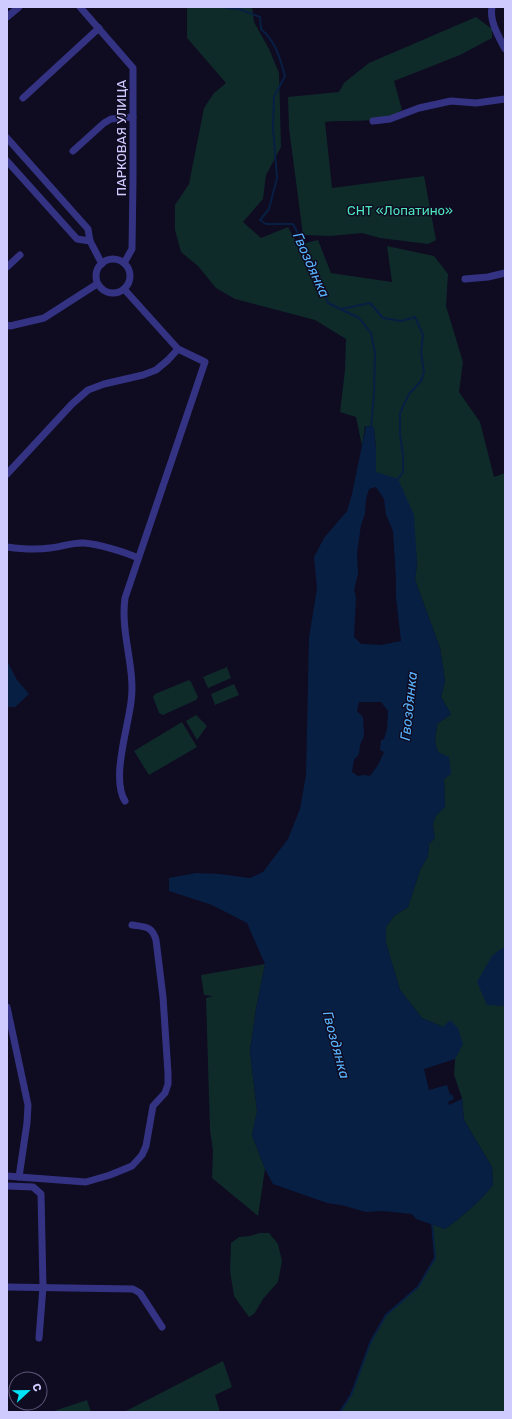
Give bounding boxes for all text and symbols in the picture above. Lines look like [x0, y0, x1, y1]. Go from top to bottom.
street label: ПАРКОВАЯ УЛИЦА [114, 79, 129, 196]
park label: СНТ «Лопатино» [347, 203, 453, 218]
water label: Гвоздянка [289, 230, 333, 300]
water label: Гвоздянка [397, 671, 421, 741]
water label: Гвоздянка [319, 1009, 353, 1081]
north arrow [8, 1371, 48, 1411]
text: С [29, 1381, 44, 1394]

